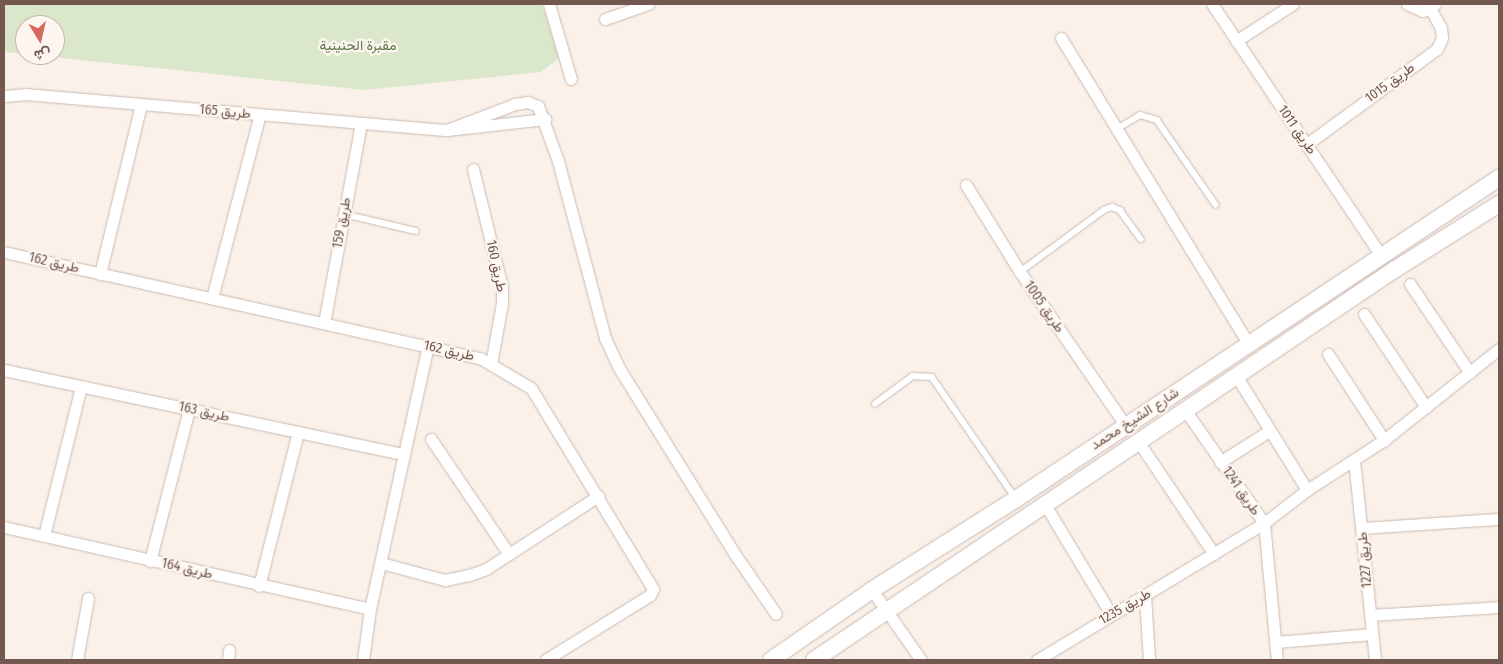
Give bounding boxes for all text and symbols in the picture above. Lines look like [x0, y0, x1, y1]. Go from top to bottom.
north arrow [15, 15, 65, 65]
park label: مقبرة الحنينية [319, 38, 397, 54]
text: ش [33, 45, 52, 64]
street label: طريق 1015 [1362, 59, 1418, 107]
street label: طريق 165 [199, 101, 251, 123]
street label: طريق 1011 [1274, 102, 1320, 158]
street label: طريق 159 [329, 196, 355, 250]
street label: طريق 160 [482, 238, 510, 294]
street label: طريق 162 [27, 249, 81, 277]
street label: طريق 1005 [1020, 278, 1068, 336]
street label: طريق 162 [422, 337, 476, 365]
street label: شارع الشيخ محمد [1088, 384, 1182, 454]
street label: طريق 163 [177, 398, 231, 426]
street label: طريق 1241 [1218, 463, 1264, 519]
street label: طريق 1227 [1354, 531, 1376, 589]
street label: طريق 164 [160, 555, 214, 583]
street label: طريق 1235 [1096, 585, 1154, 629]

